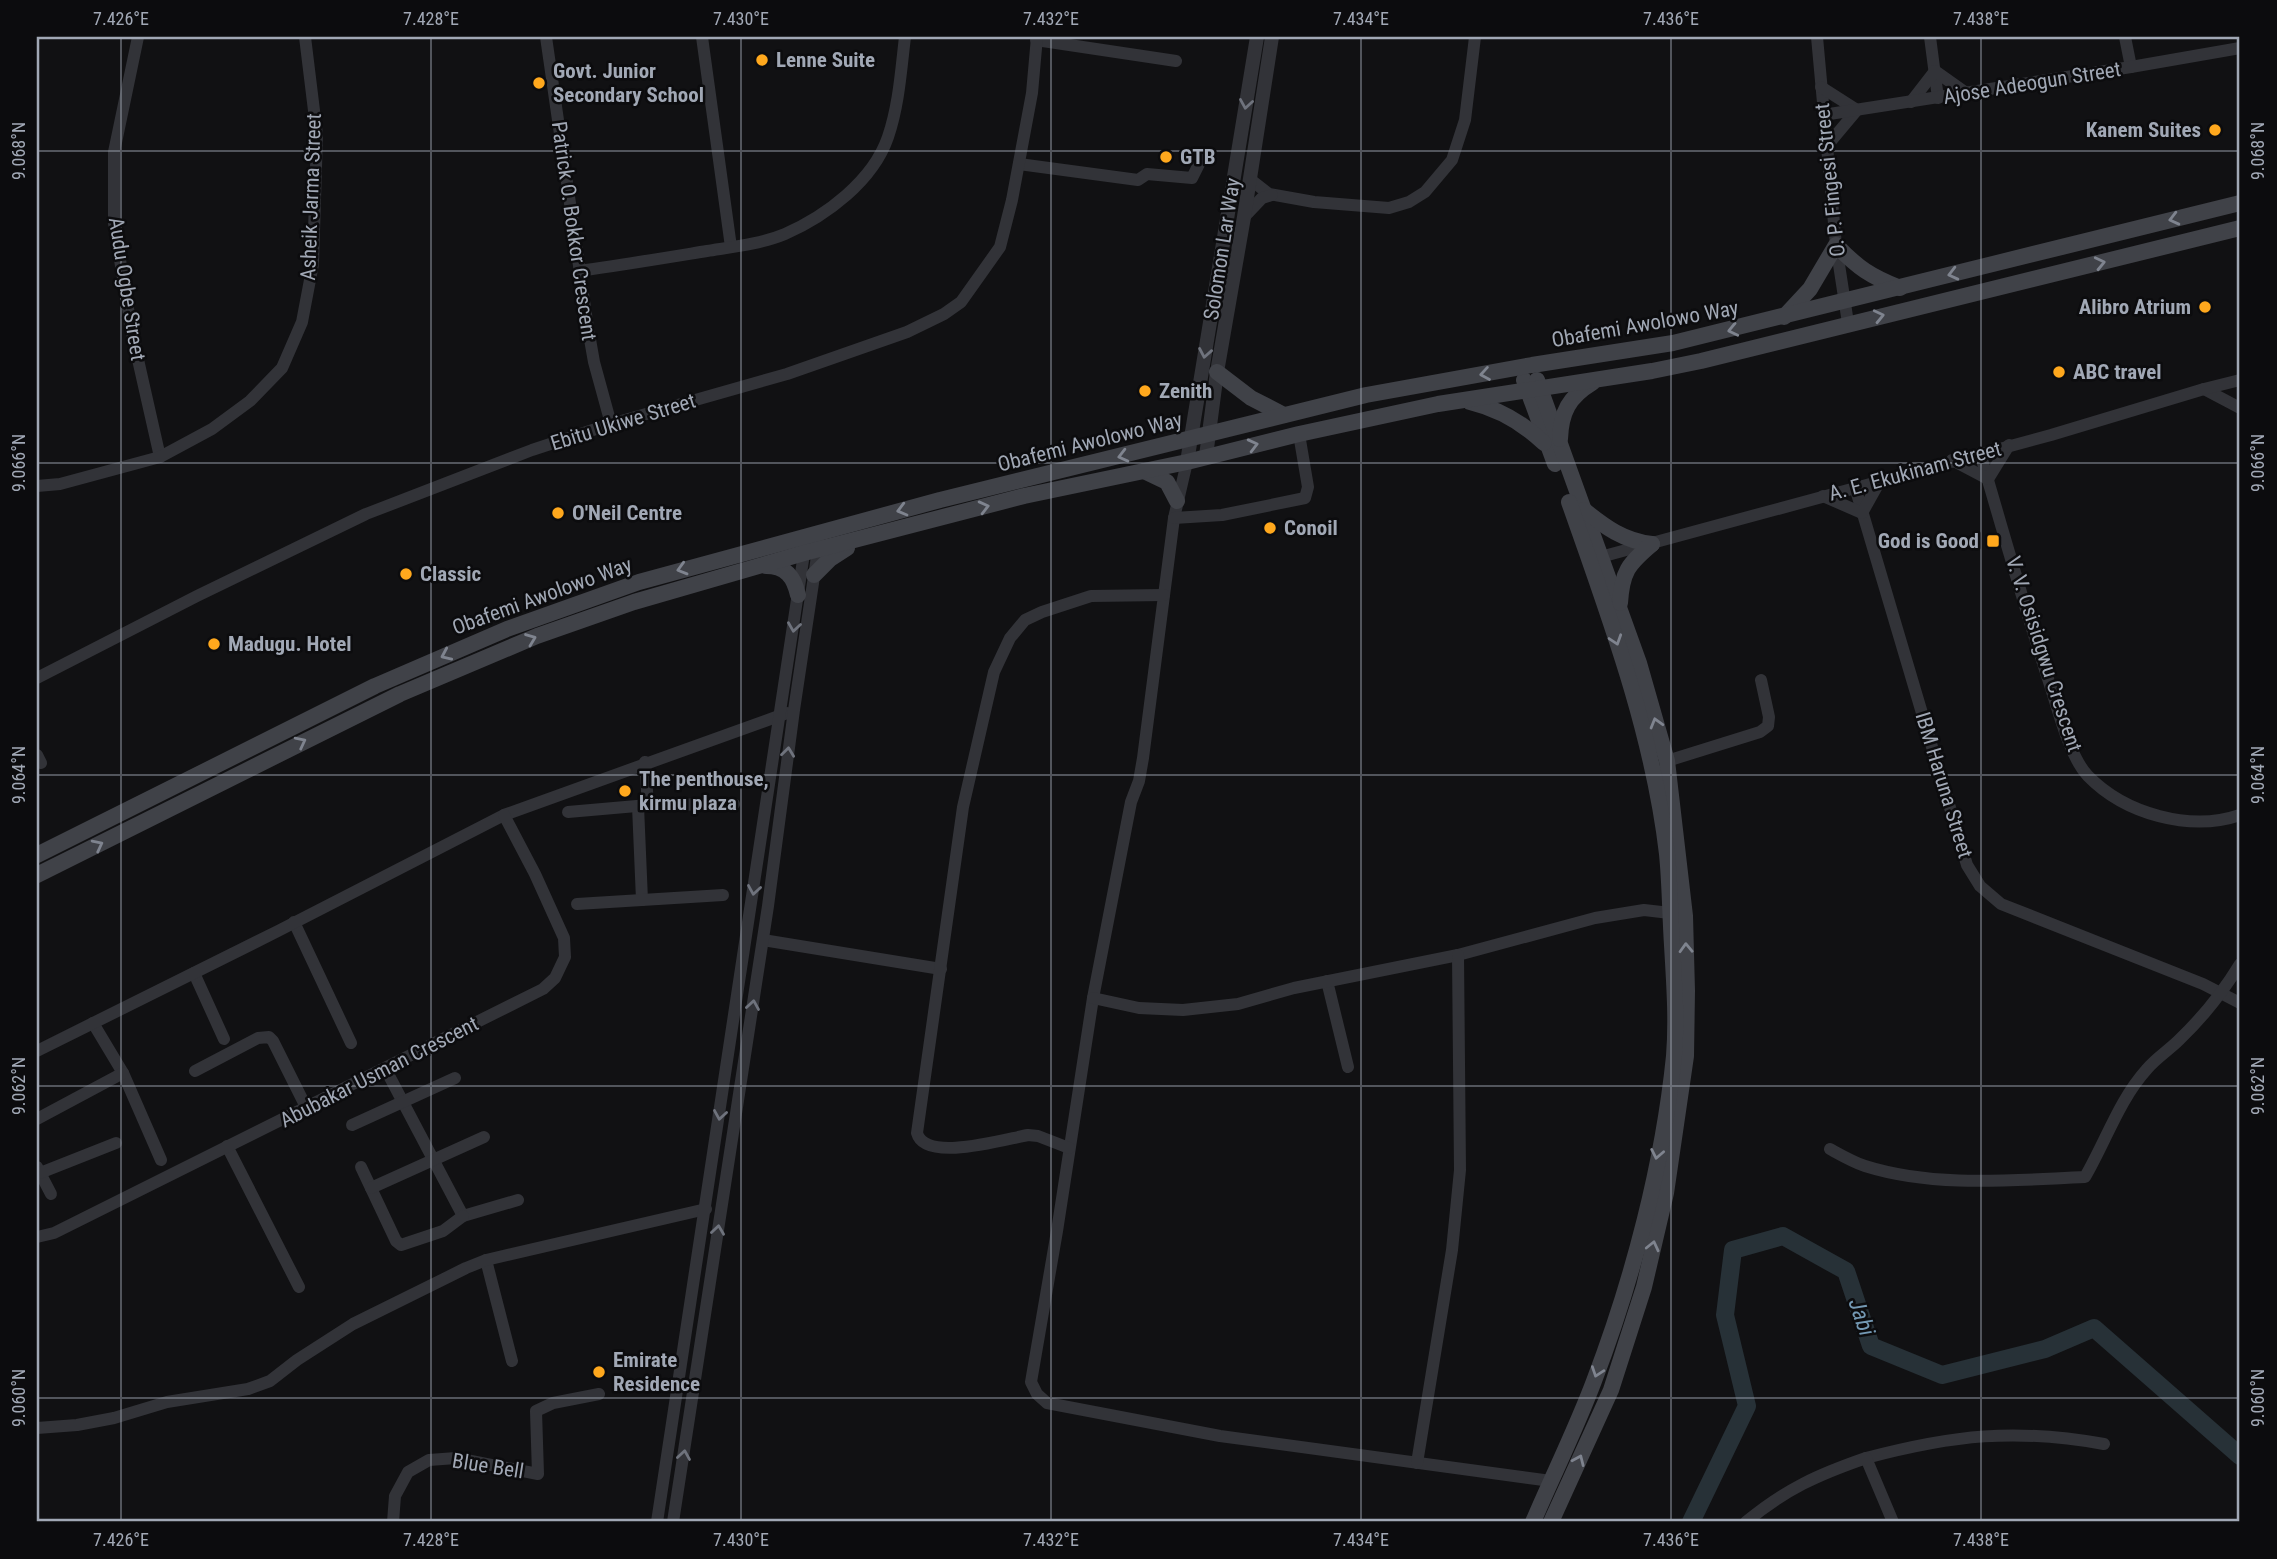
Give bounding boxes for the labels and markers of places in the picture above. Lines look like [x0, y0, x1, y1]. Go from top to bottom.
place label: Lenne Suite [776, 48, 875, 72]
marker: Lenne Suite [754, 52, 770, 68]
place label: Govt. Junior Secondary School [553, 59, 704, 107]
marker: Govt. Junior Secondary School [531, 75, 547, 91]
place label: Kanem Suites [2086, 118, 2201, 142]
marker: Kanem Suites [2207, 122, 2223, 138]
place label: GTB [1180, 145, 1215, 169]
marker: GTB [1158, 149, 1174, 165]
place label: Alibro Atrium [2079, 295, 2191, 319]
marker: Alibro Atrium [2197, 299, 2213, 315]
place label: ABC travel [2073, 360, 2162, 384]
marker: ABC travel [2051, 364, 2067, 380]
place label: Zenith [1159, 379, 1212, 403]
marker: Zenith [1137, 383, 1153, 399]
place label: O'Neil Centre [572, 501, 682, 525]
marker: O'Neil Centre [550, 505, 566, 521]
place label: Conoil [1284, 516, 1338, 540]
marker: Conoil [1262, 520, 1278, 536]
place label: God is Good [1878, 529, 1979, 553]
marker: God is Good [1985, 533, 2001, 549]
place label: Classic [420, 562, 482, 586]
marker: Classic [398, 566, 414, 582]
place label: Madugu. Hotel [228, 632, 352, 656]
marker: Madugu. Hotel [206, 636, 222, 652]
place label: The penthouse, kirmu plaza [639, 767, 769, 815]
marker: The penthouse, kirmu plaza [617, 783, 633, 799]
place label: Emirate Residence [613, 1348, 700, 1396]
marker: Emirate Residence [591, 1364, 607, 1380]

